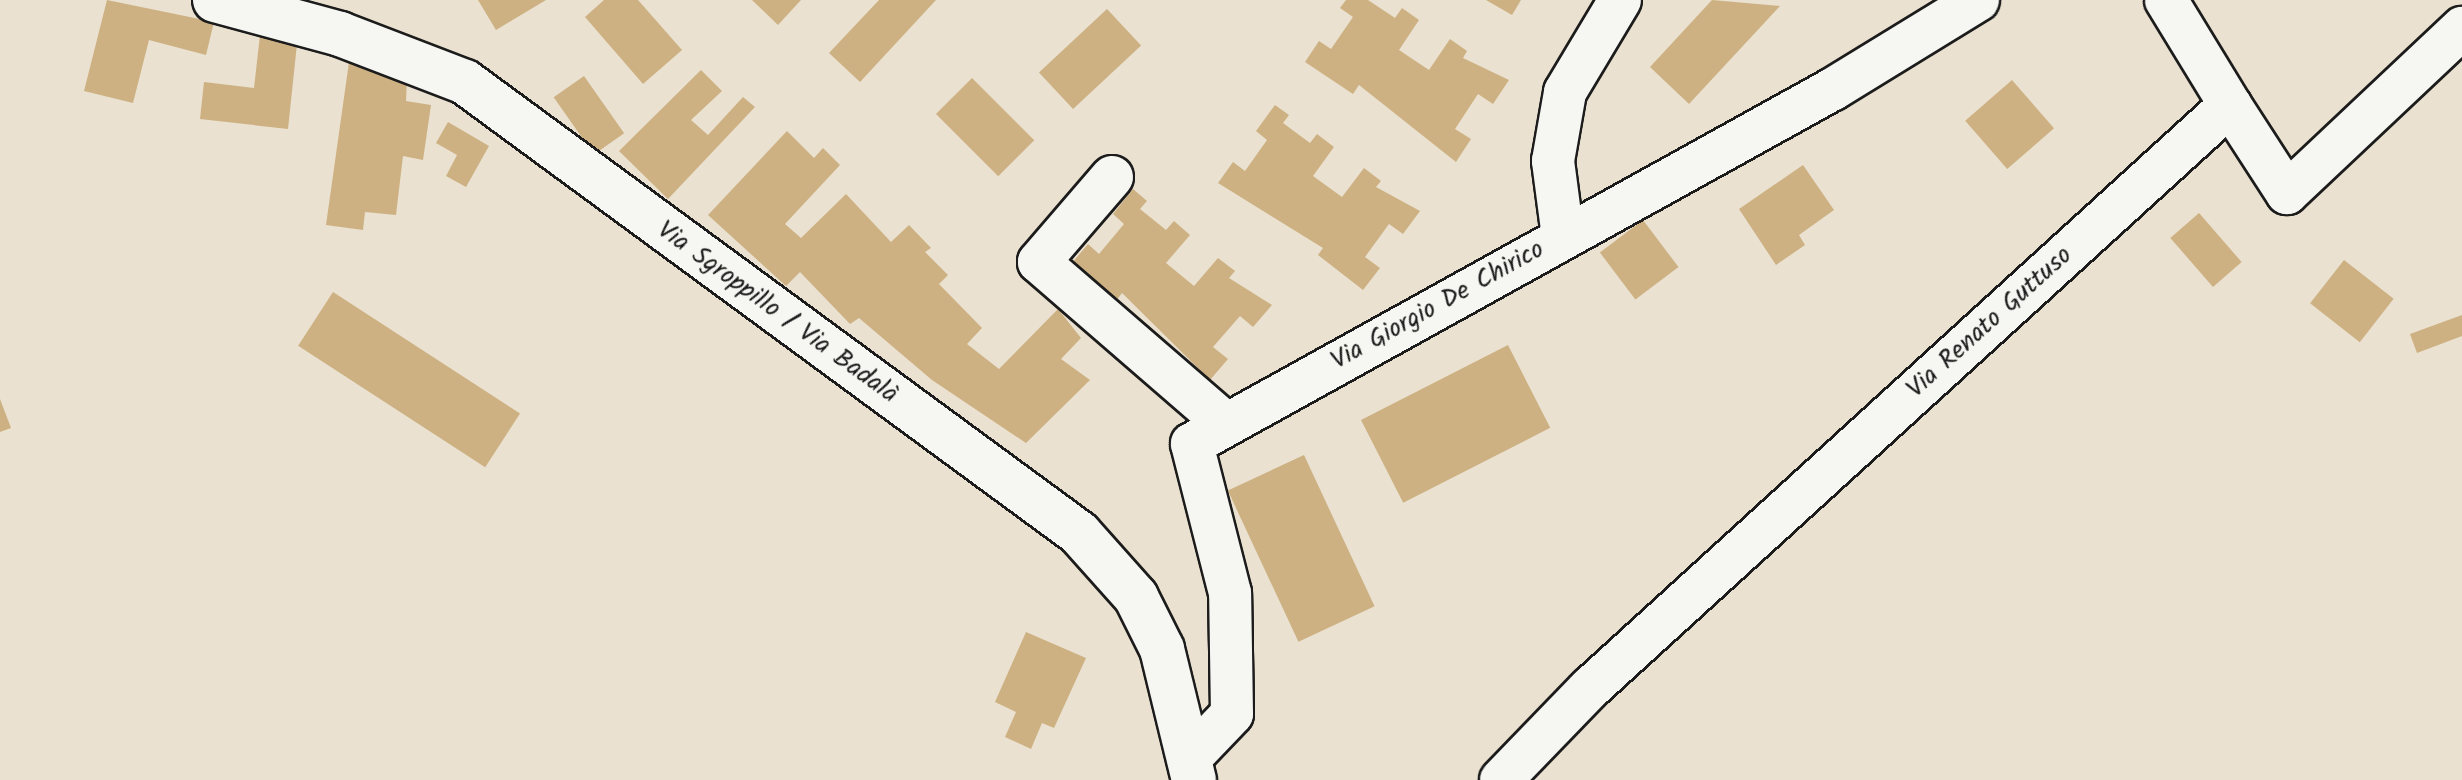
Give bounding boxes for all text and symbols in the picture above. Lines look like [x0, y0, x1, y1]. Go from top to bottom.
street label: Via Sgroppillo / Via Badalà [651, 215, 903, 411]
street label: Via Giorgio De Chirico [1326, 235, 1550, 377]
street label: Via Renato Guttuso [1901, 241, 2079, 405]

